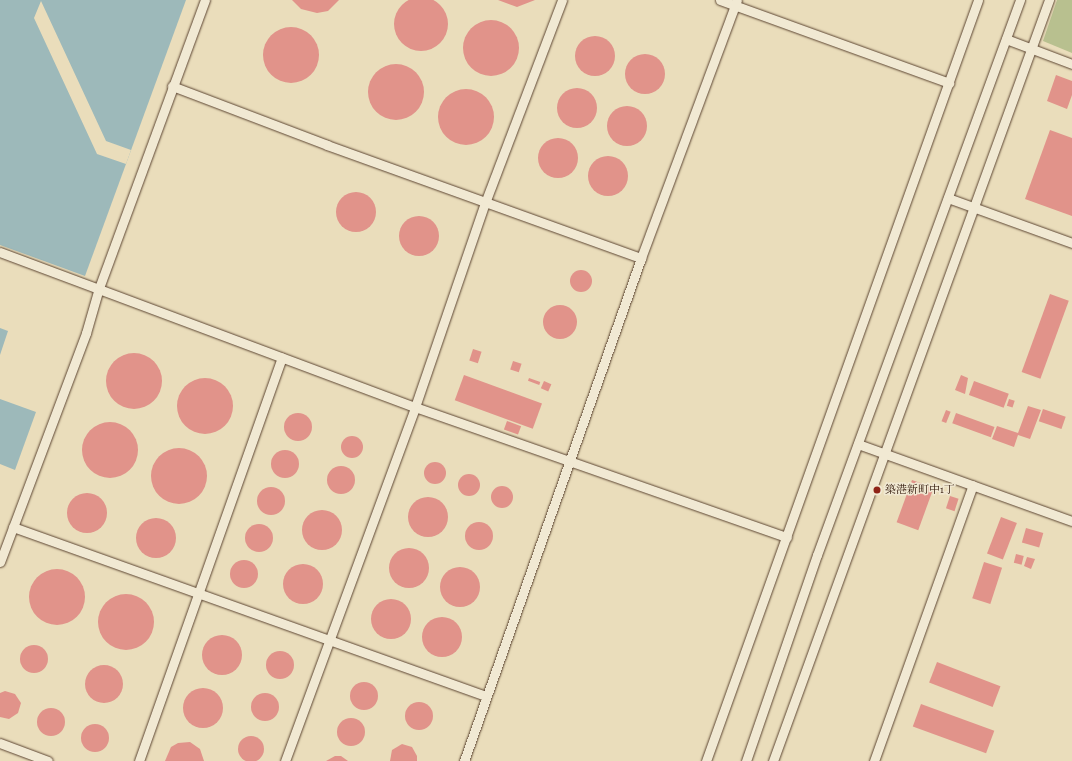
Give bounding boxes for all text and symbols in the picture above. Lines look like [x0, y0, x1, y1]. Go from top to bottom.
place label: 築港新町中1丁 [885, 483, 955, 497]
marker: 築港新町中1丁 [872, 485, 882, 495]

